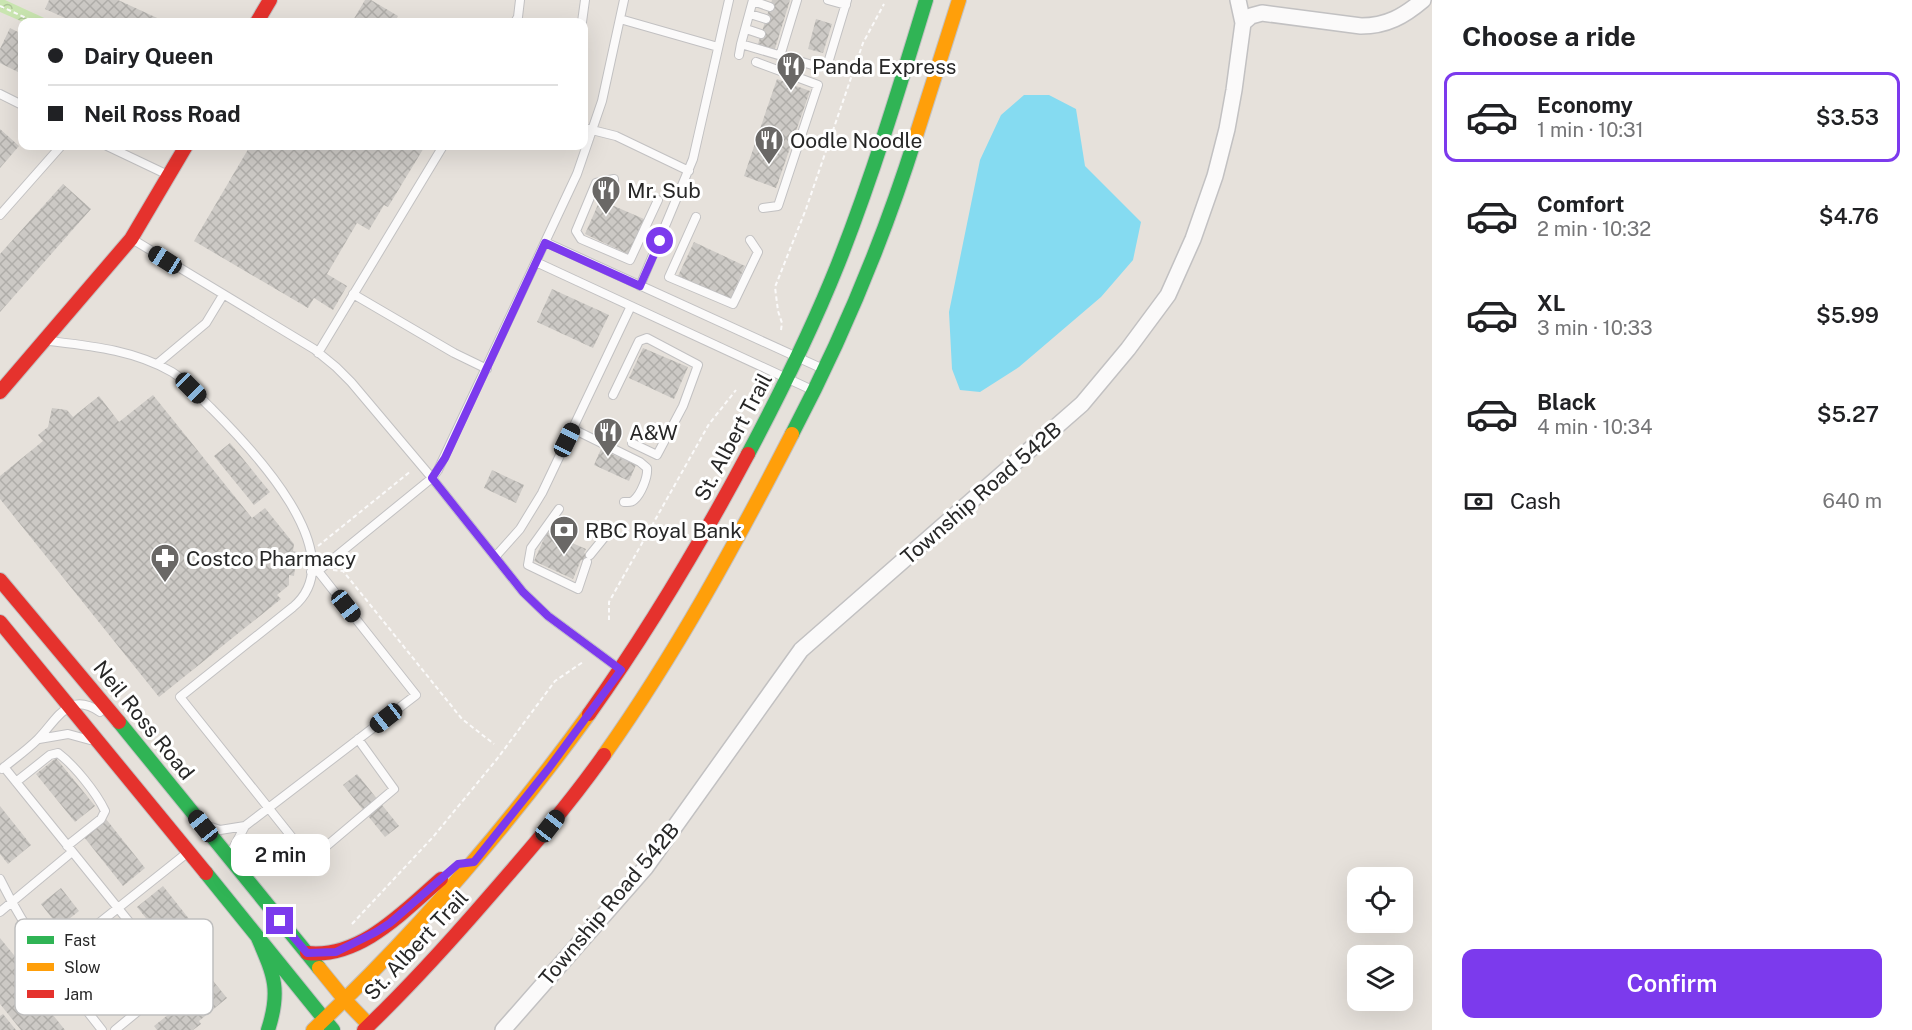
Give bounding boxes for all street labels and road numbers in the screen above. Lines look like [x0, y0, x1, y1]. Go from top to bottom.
street label: St. Albert Trail [689, 369, 777, 505]
street label: Township Road 542B [896, 416, 1066, 570]
street label: Neil Ross Road [88, 655, 200, 785]
street label: Township Road 542B [534, 818, 684, 990]
street label: St. Albert Trail [359, 885, 473, 1005]

